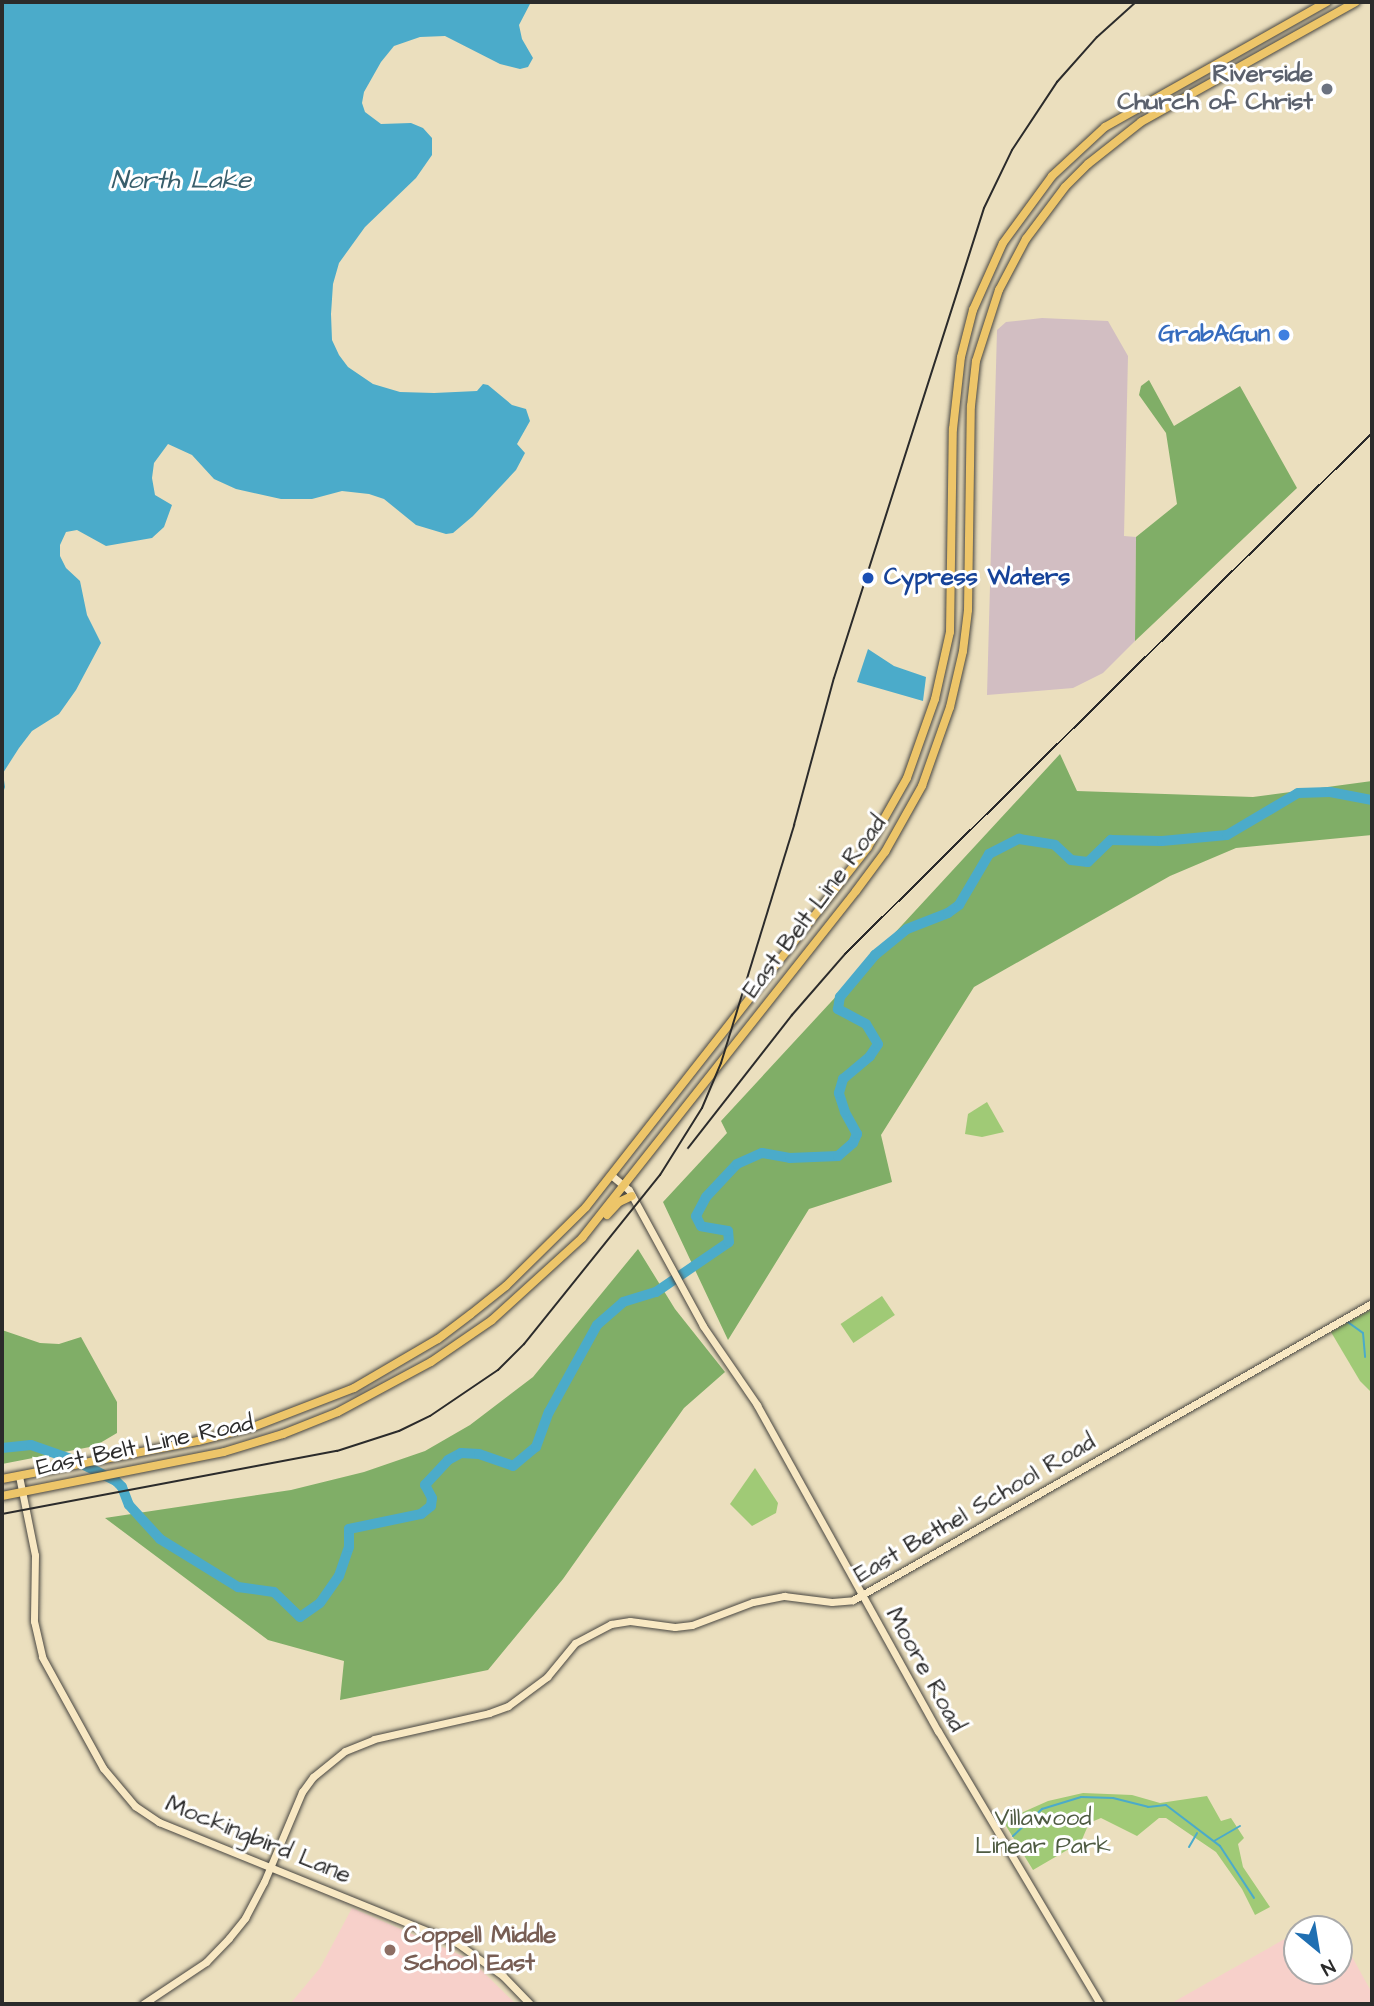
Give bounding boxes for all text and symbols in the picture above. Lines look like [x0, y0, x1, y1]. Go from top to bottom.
place label: Riverside Church of Christ [1117, 61, 1313, 117]
marker: Riverside Church of Christ [1319, 81, 1335, 97]
water label: North Lake [111, 165, 251, 197]
place label: GrabAGun [1158, 321, 1270, 349]
marker: GrabAGun [1276, 327, 1292, 343]
place label: Cypress Waters [884, 564, 1070, 592]
marker: Cypress Waters [858, 568, 878, 588]
street label: East Belt Line Road [737, 810, 893, 1004]
street label: East Belt Line Road [34, 1409, 256, 1483]
street label: East Bethel School Road [849, 1428, 1101, 1590]
street label: Moore Road [879, 1603, 971, 1737]
street label: Mockingbird Lane [161, 1790, 355, 1890]
park label: Villawood Linear Park [975, 1805, 1111, 1861]
north arrow [1283, 1915, 1353, 1985]
place label: Coppell Middle School East [404, 1922, 556, 1978]
marker: Coppell Middle School East [382, 1942, 398, 1958]
text: N [1316, 1952, 1340, 1982]

